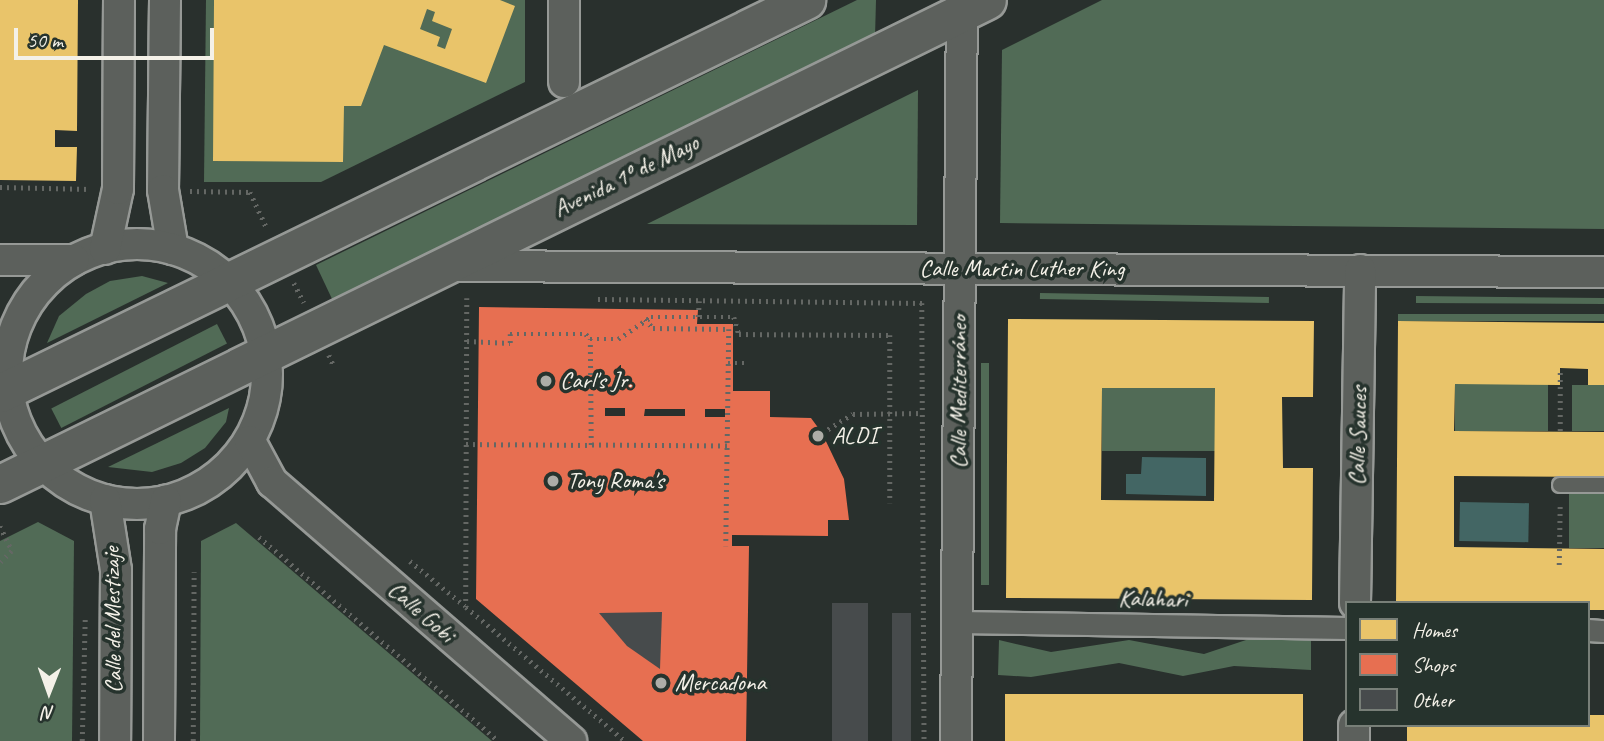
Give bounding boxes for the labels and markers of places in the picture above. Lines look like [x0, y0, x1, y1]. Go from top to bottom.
place label: Carl's Jr. [560, 367, 632, 395]
marker: Carl's Jr. [538, 373, 554, 389]
place label: ALDI [832, 422, 878, 450]
marker: ALDI [810, 428, 826, 444]
place label: Tony Roma's [567, 467, 664, 495]
marker: Tony Roma's [545, 473, 561, 489]
place label: Mercadona [675, 669, 766, 697]
marker: Mercadona [653, 675, 669, 691]

